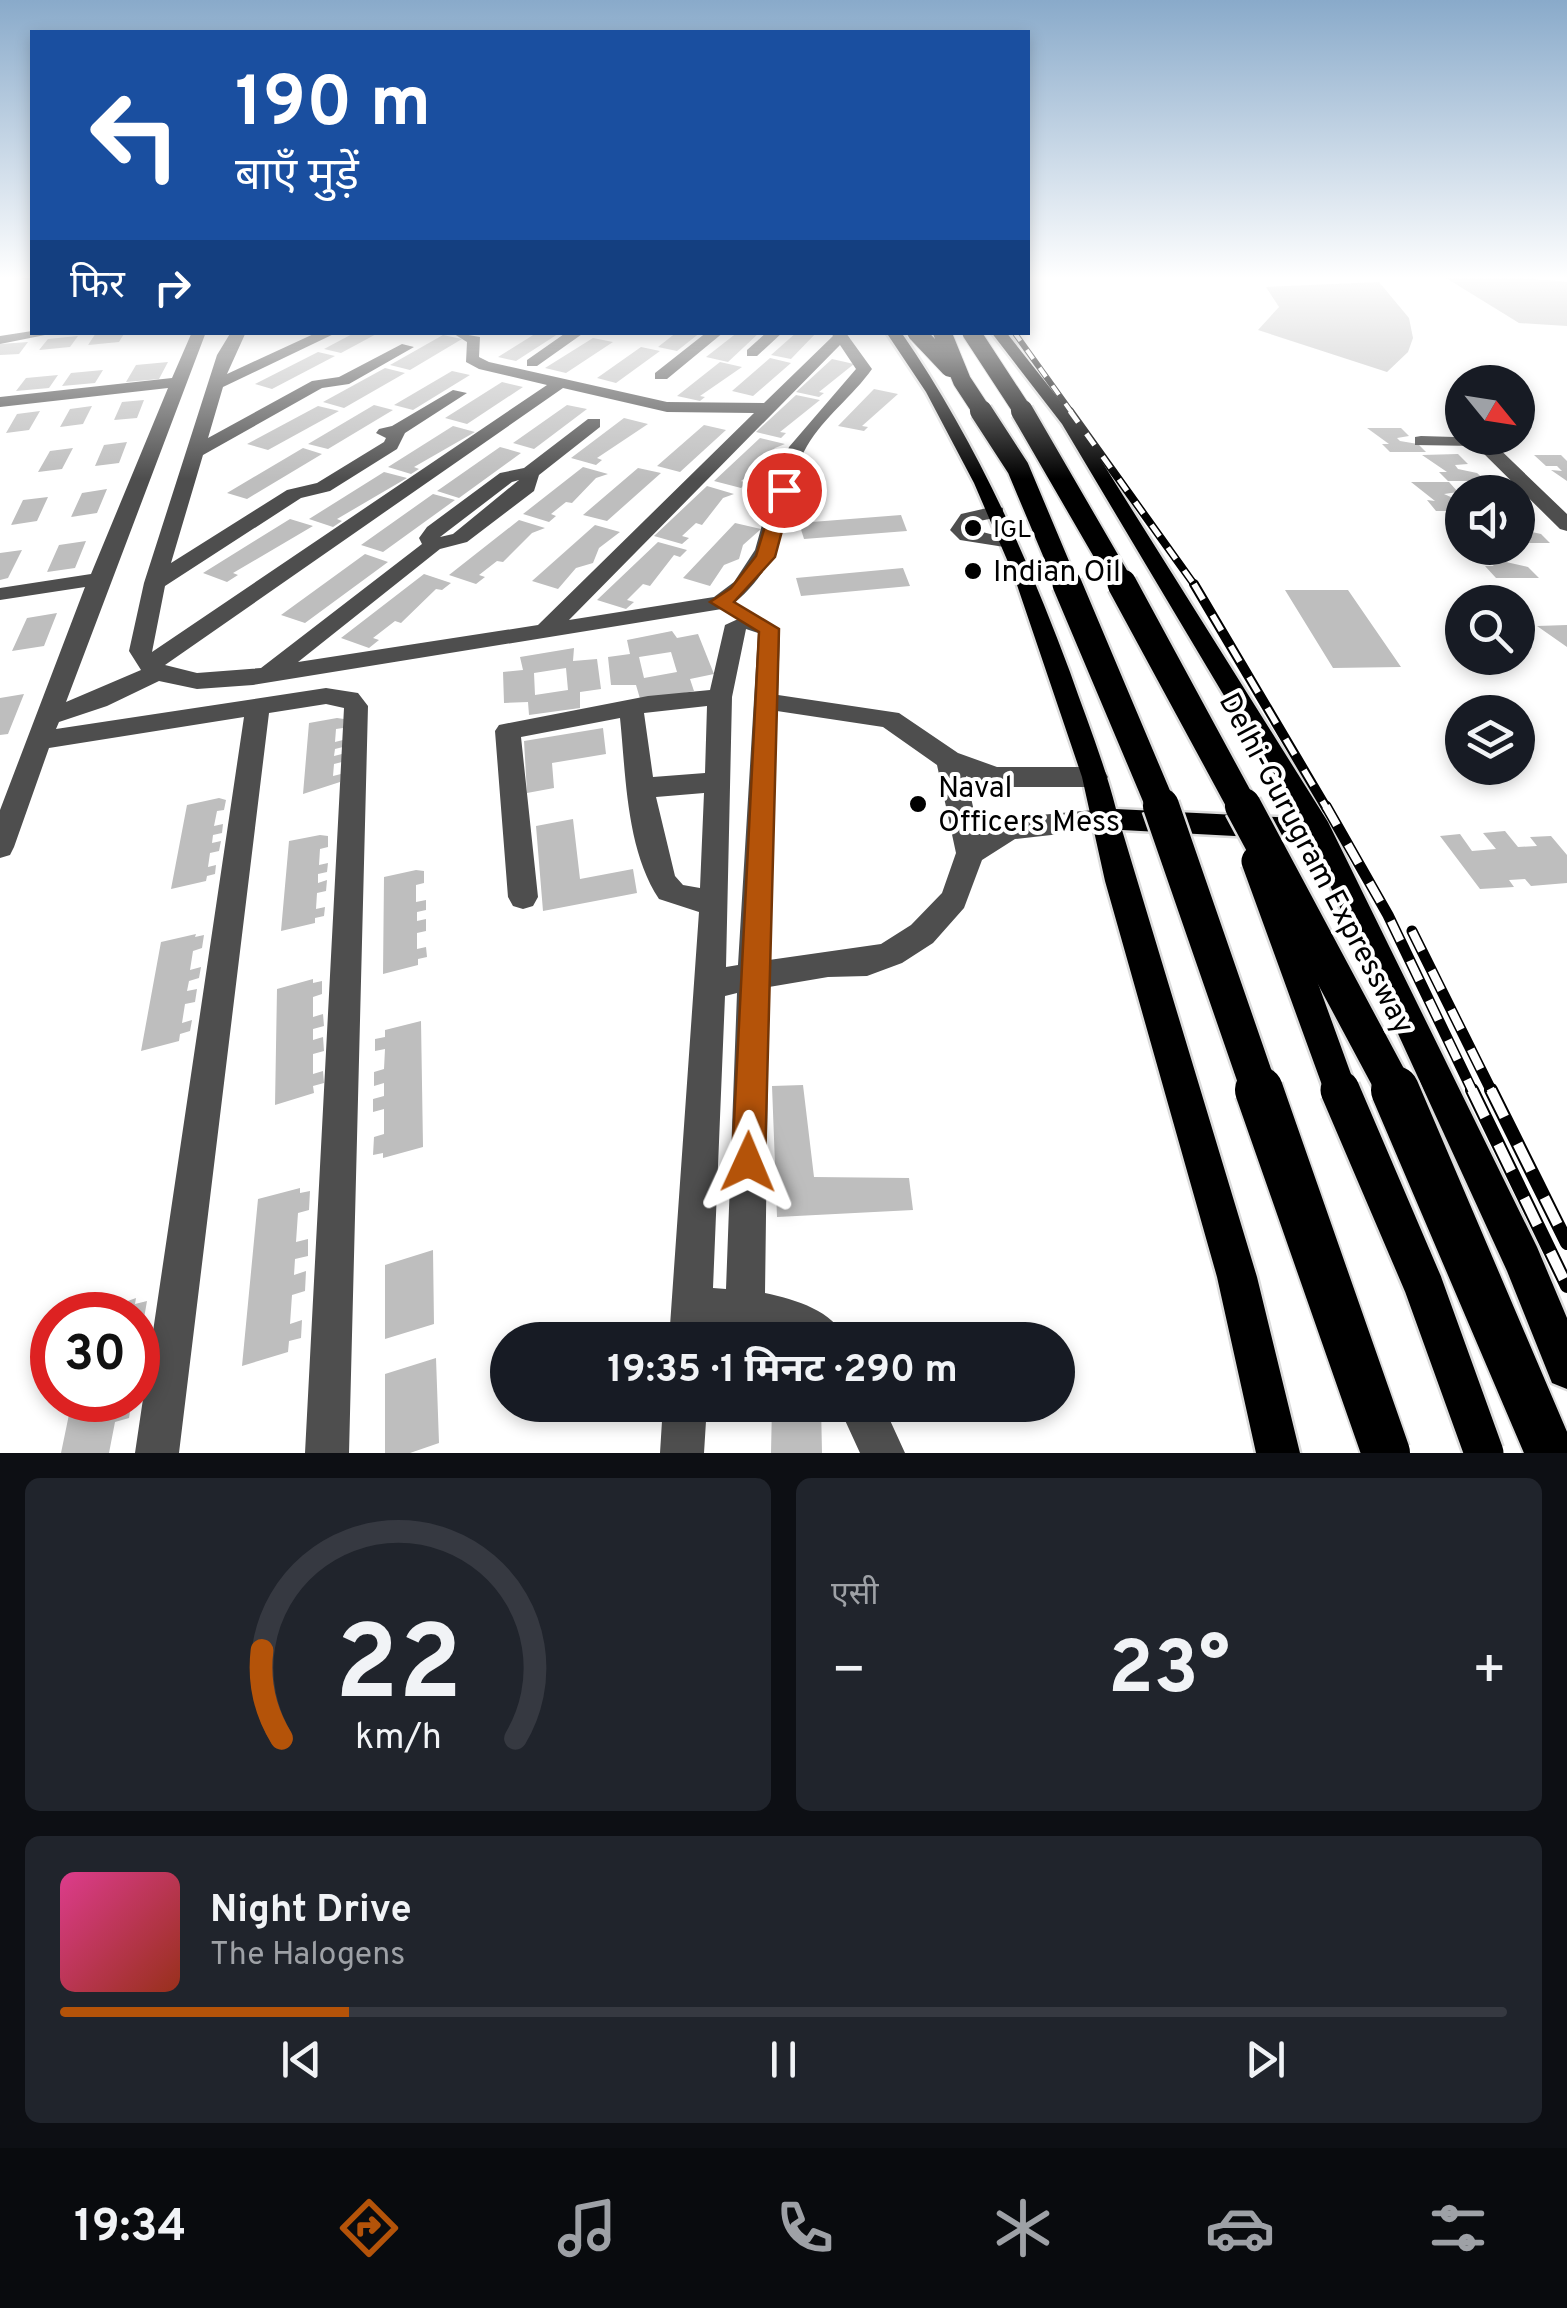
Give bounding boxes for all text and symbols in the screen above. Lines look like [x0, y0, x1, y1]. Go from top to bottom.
text: 190 m [235, 62, 431, 151]
icon: left [70, 70, 200, 200]
text: बाएँ मुड़ें [235, 149, 359, 206]
icon: right [145, 260, 200, 315]
text: फिर [70, 263, 125, 312]
north arrow [1445, 365, 1535, 455]
map controls [1445, 365, 1535, 785]
pin [742, 448, 827, 533]
icon: arrive [757, 463, 812, 518]
button: sound [1445, 475, 1535, 565]
place label: IGL [993, 515, 1031, 547]
marker: IGL [962, 517, 984, 539]
place label: Indian Oil [993, 555, 1121, 592]
marker: Indian Oil [962, 560, 984, 582]
button: search [1445, 585, 1535, 675]
street label: Delhi-Gurugram Expressway [1209, 687, 1421, 1041]
button: layers [1445, 695, 1535, 785]
place label: Naval Officers Mess [938, 771, 1120, 842]
marker: Naval Officers Mess [907, 793, 929, 815]
position arrow [696, 1110, 800, 1214]
speed limit sign: 30 [30, 1292, 160, 1422]
text: 19:35 · 1 मिनट · 290 m [607, 1347, 958, 1396]
text: एसी [831, 1576, 879, 1616]
text: 22 [334, 1604, 462, 1736]
text: 23° [1108, 1625, 1230, 1720]
text: − [831, 1638, 866, 1708]
text: + [1472, 1638, 1507, 1708]
text: km/h [355, 1716, 441, 1762]
text: Night Drive [210, 1887, 412, 1936]
text: The Halogens [210, 1936, 405, 1976]
icon: previous [274, 2032, 329, 2087]
icon: pause [756, 2032, 811, 2087]
icon: next [1238, 2032, 1293, 2087]
icon: directions [334, 2193, 404, 2263]
icon: music [552, 2193, 622, 2263]
icon: phone [770, 2193, 840, 2263]
icon: climate [988, 2193, 1058, 2263]
icon: car [1205, 2193, 1275, 2263]
icon: filters [1423, 2193, 1493, 2263]
text: 19:34 [74, 2200, 186, 2257]

